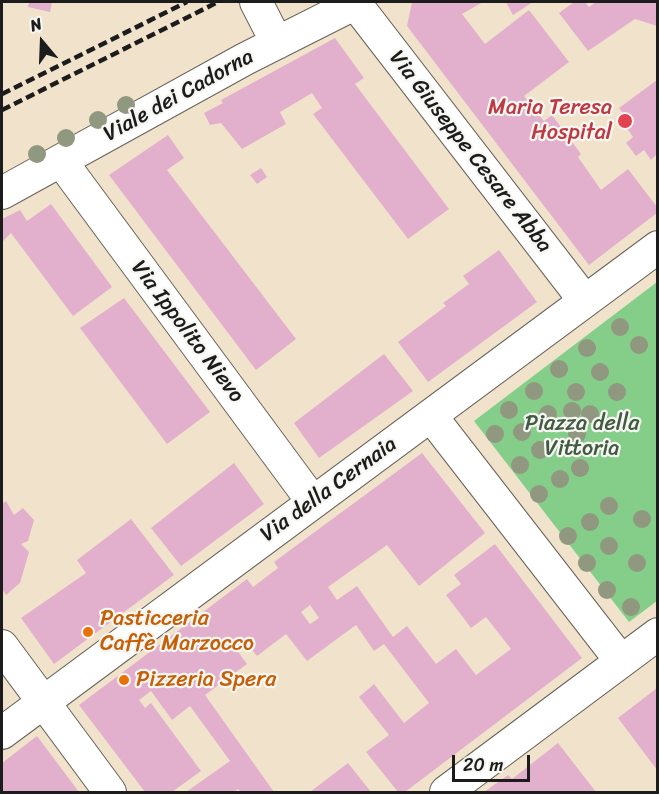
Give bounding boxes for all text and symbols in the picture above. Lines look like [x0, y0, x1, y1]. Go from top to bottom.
text: N [26, 9, 46, 40]
north arrow [12, 12, 72, 72]
street label: Viale dei Cadorna [100, 44, 258, 148]
street label: Via Giuseppe Cesare Abba [383, 46, 557, 258]
place label: Maria Teresa Hospital [488, 95, 612, 146]
marker: Maria Teresa Hospital [616, 112, 634, 130]
street label: Via Ippolito Nievo [125, 256, 249, 408]
park label: Piazza della Vittoria [525, 411, 639, 463]
street label: Via della Cernaia [256, 432, 402, 548]
place label: Pasticceria Caffè Marzocco [100, 606, 254, 658]
marker: Pasticceria Caffè Marzocco [81, 625, 95, 639]
place label: Pizzeria Spera [136, 667, 276, 693]
marker: Pizzeria Spera [117, 673, 131, 687]
scale bar [455, 743, 533, 781]
text: 20 m [463, 749, 503, 781]

